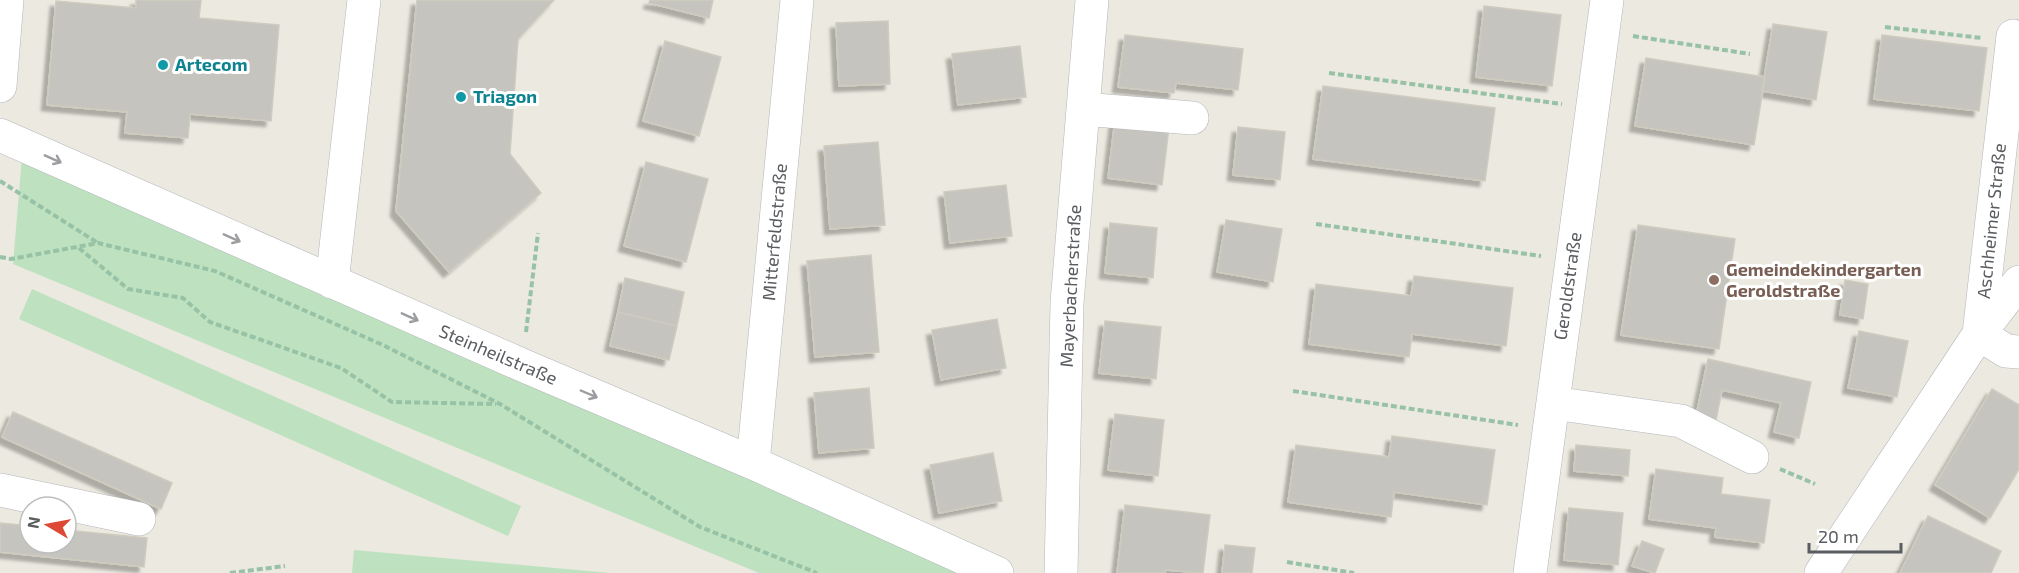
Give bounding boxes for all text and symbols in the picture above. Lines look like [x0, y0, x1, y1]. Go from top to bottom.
place label: Artecom [175, 53, 248, 75]
marker: Artecom [156, 58, 170, 72]
place label: Triagon [473, 85, 537, 107]
marker: Triagon [454, 90, 468, 104]
street label: Aschheimer Straße [1972, 142, 2010, 300]
one-way arrow [44, 154, 62, 165]
street label: Mitterfeldstraße [757, 162, 791, 302]
street label: Mayerbacherstraße [1055, 204, 1085, 368]
street label: Geroldstraße [1549, 230, 1585, 341]
one-way arrow [222, 233, 240, 244]
place label: Gemeindekindergarten Geroldstraße [1726, 258, 1922, 301]
marker: Gemeindekindergarten Geroldstraße [1707, 273, 1721, 287]
one-way arrow [401, 311, 419, 323]
street label: Steinheilstraße [436, 319, 561, 389]
one-way arrow [580, 389, 598, 400]
north arrow [18, 495, 78, 555]
text: N [22, 515, 43, 530]
scale bar [1809, 516, 1900, 554]
text: 20 m [1818, 525, 1859, 547]

